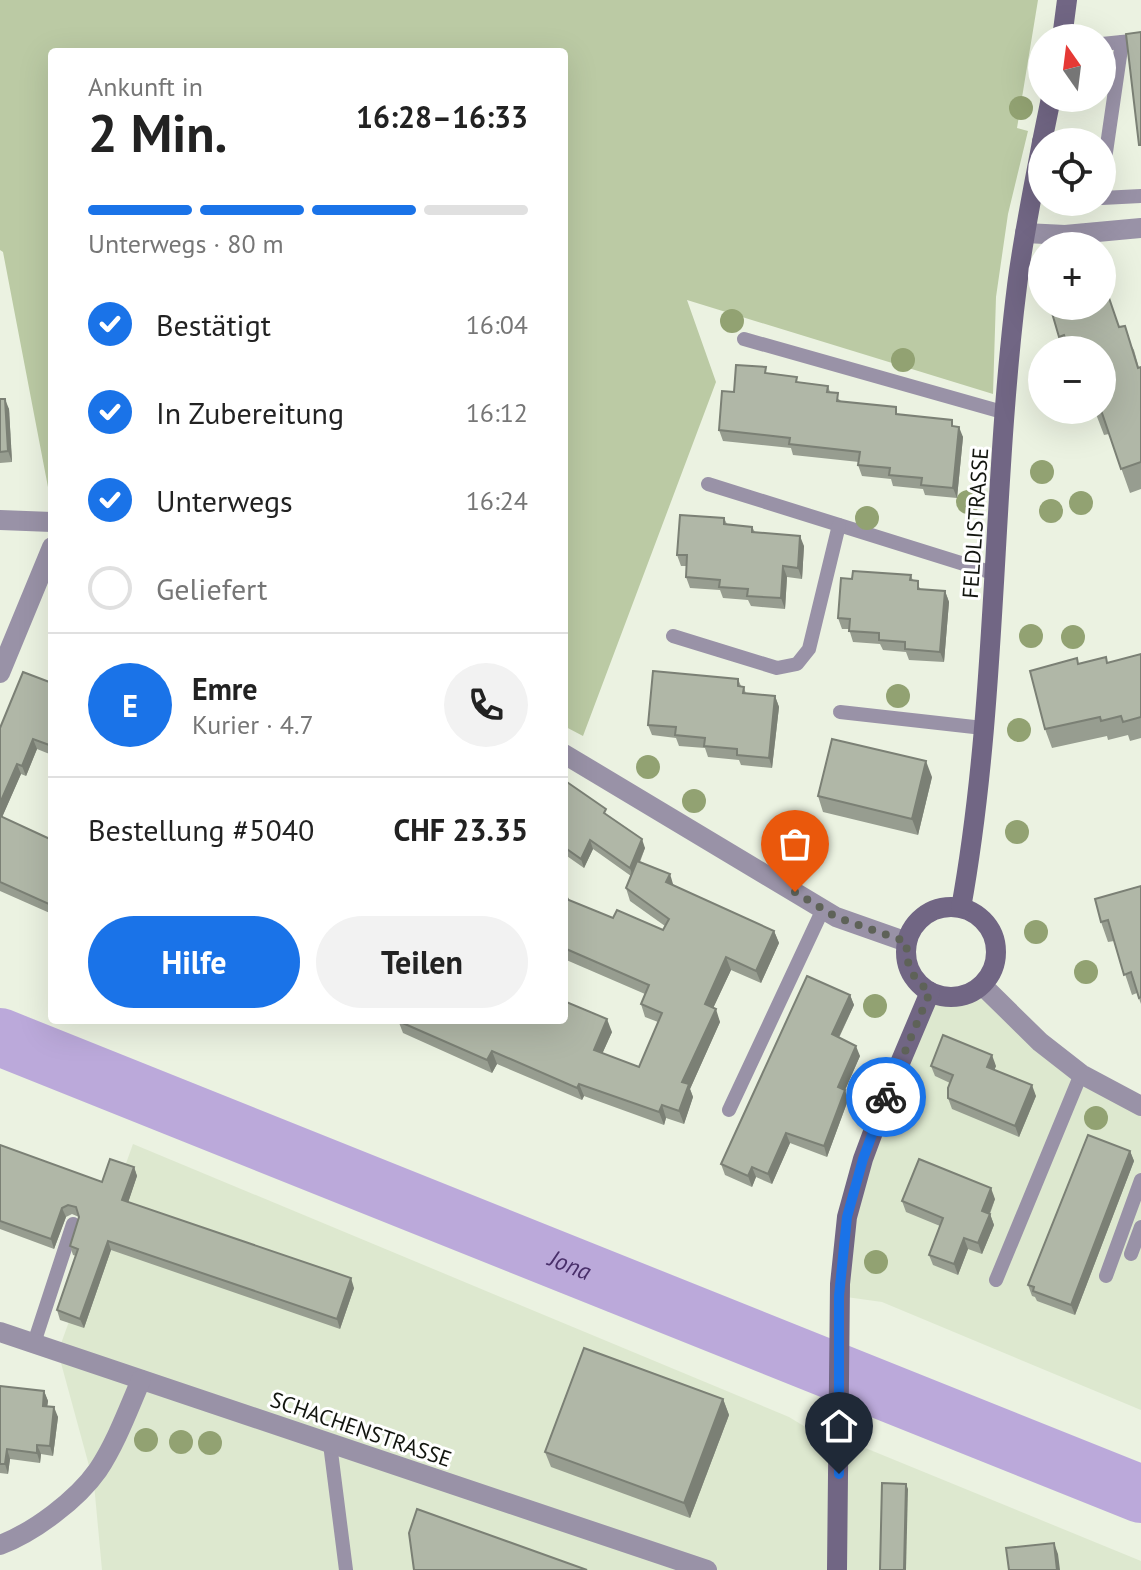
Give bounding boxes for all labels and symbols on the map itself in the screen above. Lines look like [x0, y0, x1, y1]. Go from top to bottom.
north arrow [1028, 24, 1116, 112]
street label: FELDLISTRASSE [956, 447, 994, 599]
pin [761, 810, 829, 892]
courier [846, 1057, 926, 1137]
water label: Jona [543, 1242, 596, 1287]
street label: SCHACHENSTRASSE [267, 1385, 455, 1473]
pin [805, 1392, 873, 1474]

